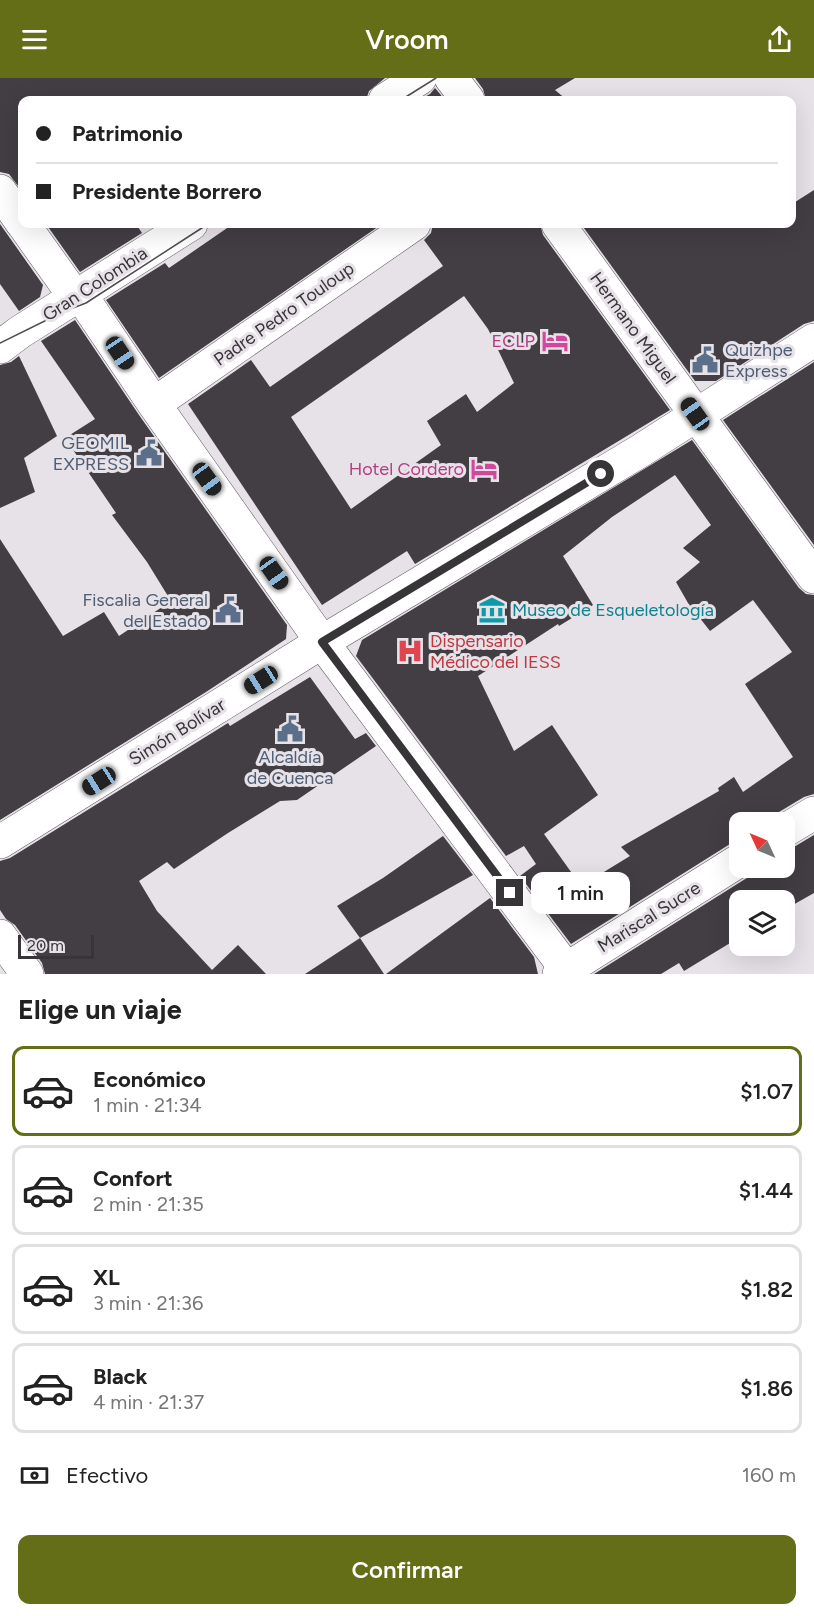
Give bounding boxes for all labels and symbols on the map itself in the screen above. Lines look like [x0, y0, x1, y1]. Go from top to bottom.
street label: Gran Colombia [38, 242, 152, 326]
street label: Padre Pedro Touloup [210, 257, 358, 371]
street label: Hermano Miguel [585, 268, 681, 388]
hotel icon: ECLP [540, 326, 570, 356]
place label: ECLP [492, 330, 535, 352]
car [102, 333, 138, 373]
place label: Quizhpe Express [725, 339, 793, 382]
public building icon: Quizhpe Express [690, 345, 720, 375]
car [677, 394, 713, 434]
place label: GEOMIL EXPRESS [53, 432, 130, 475]
public building icon: GEOMIL EXPRESS [134, 438, 164, 468]
hotel icon: Hotel Cordero [469, 454, 499, 484]
place label: Hotel Cordero [349, 458, 464, 480]
car [189, 459, 225, 499]
route start [587, 460, 614, 487]
car [256, 553, 292, 593]
place label: Fiscalia General del Estado [82, 589, 208, 632]
public building icon: Fiscalia General del Estado [213, 595, 243, 625]
museum icon: Museo de Esqueletología [477, 595, 507, 625]
place label: Museo de Esqueletología [512, 599, 714, 621]
place label: Dispensario Médico del IESS [430, 630, 561, 673]
hospital icon: Dispensario Médico del IESS [395, 636, 425, 666]
car [241, 663, 281, 697]
street label: Simón Bolívar [125, 694, 229, 770]
public building icon: Alcaldía de Cuenca [275, 714, 305, 744]
place label: Alcaldía de Cuenca [247, 746, 333, 789]
car [79, 764, 119, 798]
north arrow [729, 812, 795, 878]
callout: 1 min [531, 872, 630, 914]
street label: Mariscal Sucre [594, 877, 705, 957]
route end [496, 879, 523, 906]
scale bar [18, 932, 94, 959]

